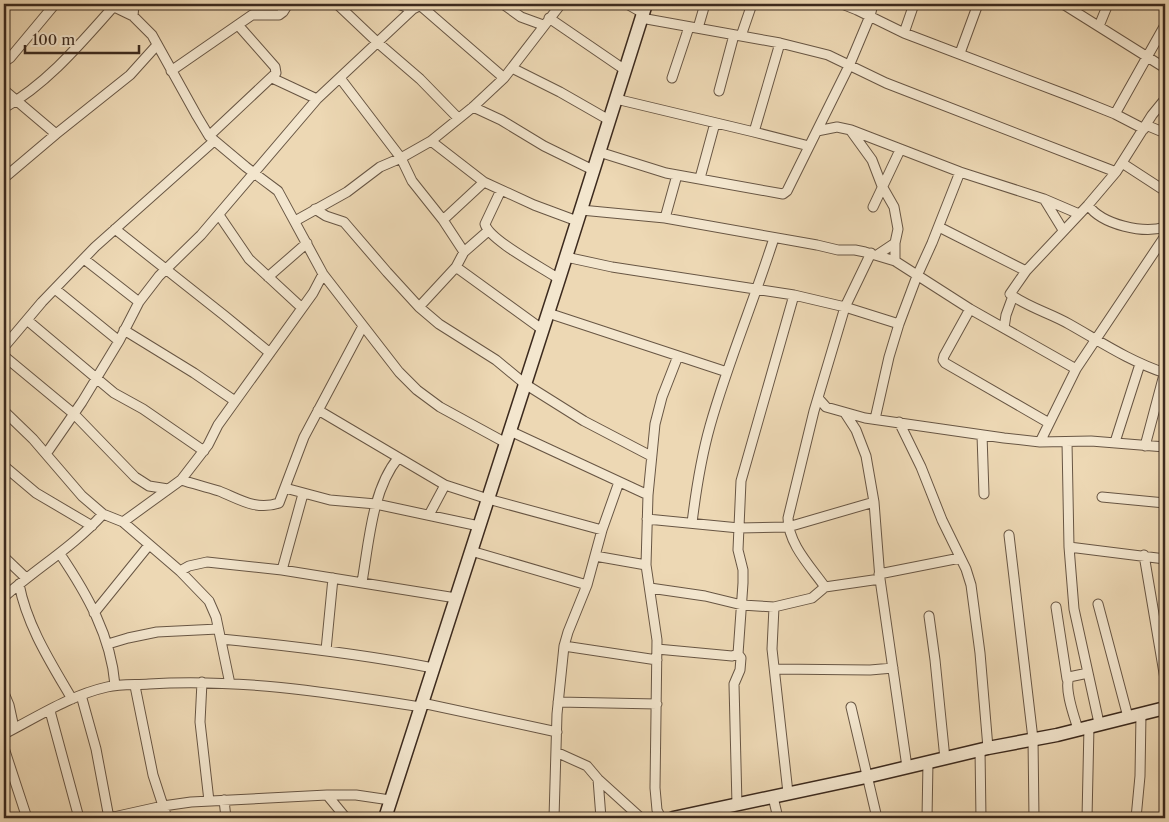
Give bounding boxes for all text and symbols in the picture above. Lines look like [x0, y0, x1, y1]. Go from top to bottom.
scale bar [25, 22, 139, 54]
text: 100 m [32, 30, 75, 49]

